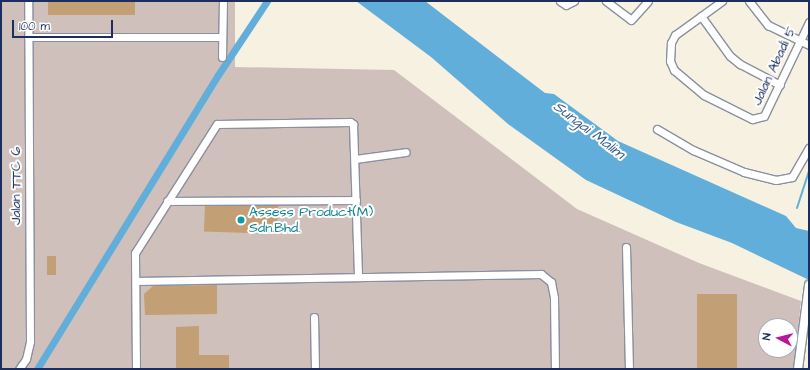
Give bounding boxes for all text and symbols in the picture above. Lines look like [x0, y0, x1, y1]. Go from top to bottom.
scale bar [14, 12, 115, 38]
text: 100 m [19, 18, 50, 35]
street label: Jalan Abadi 5 [748, 24, 800, 108]
water label: Sungai Malim [550, 97, 628, 163]
street label: Jalan TTC 6 [8, 147, 24, 225]
place label: Assess Product(M) Sdn.Bhd. [249, 204, 373, 236]
marker: Assess Product(M) Sdn.Bhd. [236, 215, 246, 225]
north arrow [758, 318, 798, 358]
text: N [759, 332, 774, 341]

